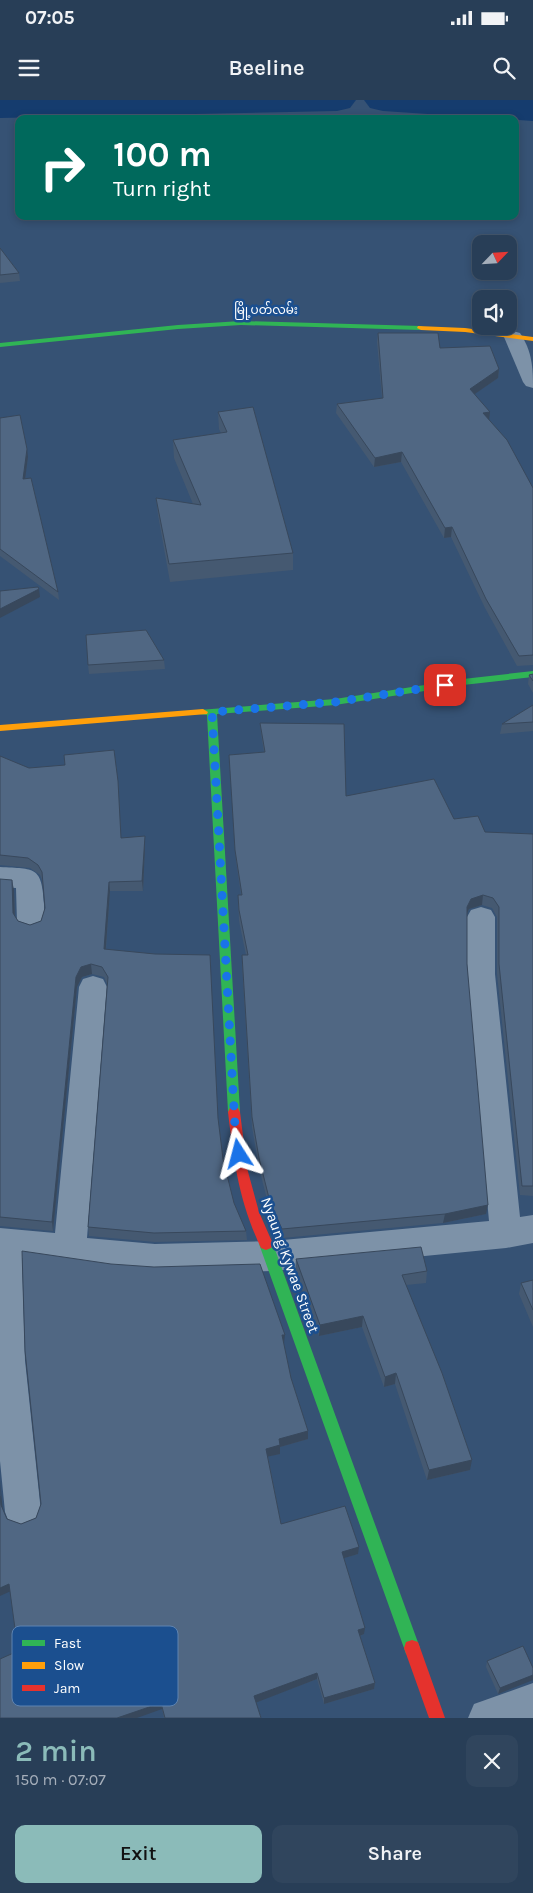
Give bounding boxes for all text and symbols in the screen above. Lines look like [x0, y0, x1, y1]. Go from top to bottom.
text: 07:05 [25, 7, 75, 29]
icon: menu [15, 54, 43, 82]
icon: search [490, 54, 518, 82]
text: Beeline [229, 55, 304, 81]
text: 100 m [113, 134, 212, 175]
icon: right [30, 135, 95, 200]
text: Turn right [113, 176, 211, 202]
north arrow [472, 235, 518, 280]
map controls [472, 235, 517, 335]
button: sound [472, 290, 517, 335]
street label: မြို့ပတ်လမ်း [234, 301, 298, 320]
pin [424, 664, 466, 706]
icon: arrive [431, 671, 459, 699]
position arrow [212, 1127, 264, 1179]
street label: Nyaung Kywae Street [257, 1195, 323, 1336]
legend [12, 1626, 178, 1706]
text: Fast [54, 1635, 81, 1652]
text: Slow [54, 1657, 84, 1674]
text: Jam [54, 1680, 80, 1697]
text: 2 min [15, 1733, 97, 1769]
button: close [466, 1735, 518, 1787]
text: 150 m · 07:07 [15, 1770, 106, 1789]
button: Exit [15, 1825, 262, 1883]
button: Share [272, 1825, 518, 1883]

